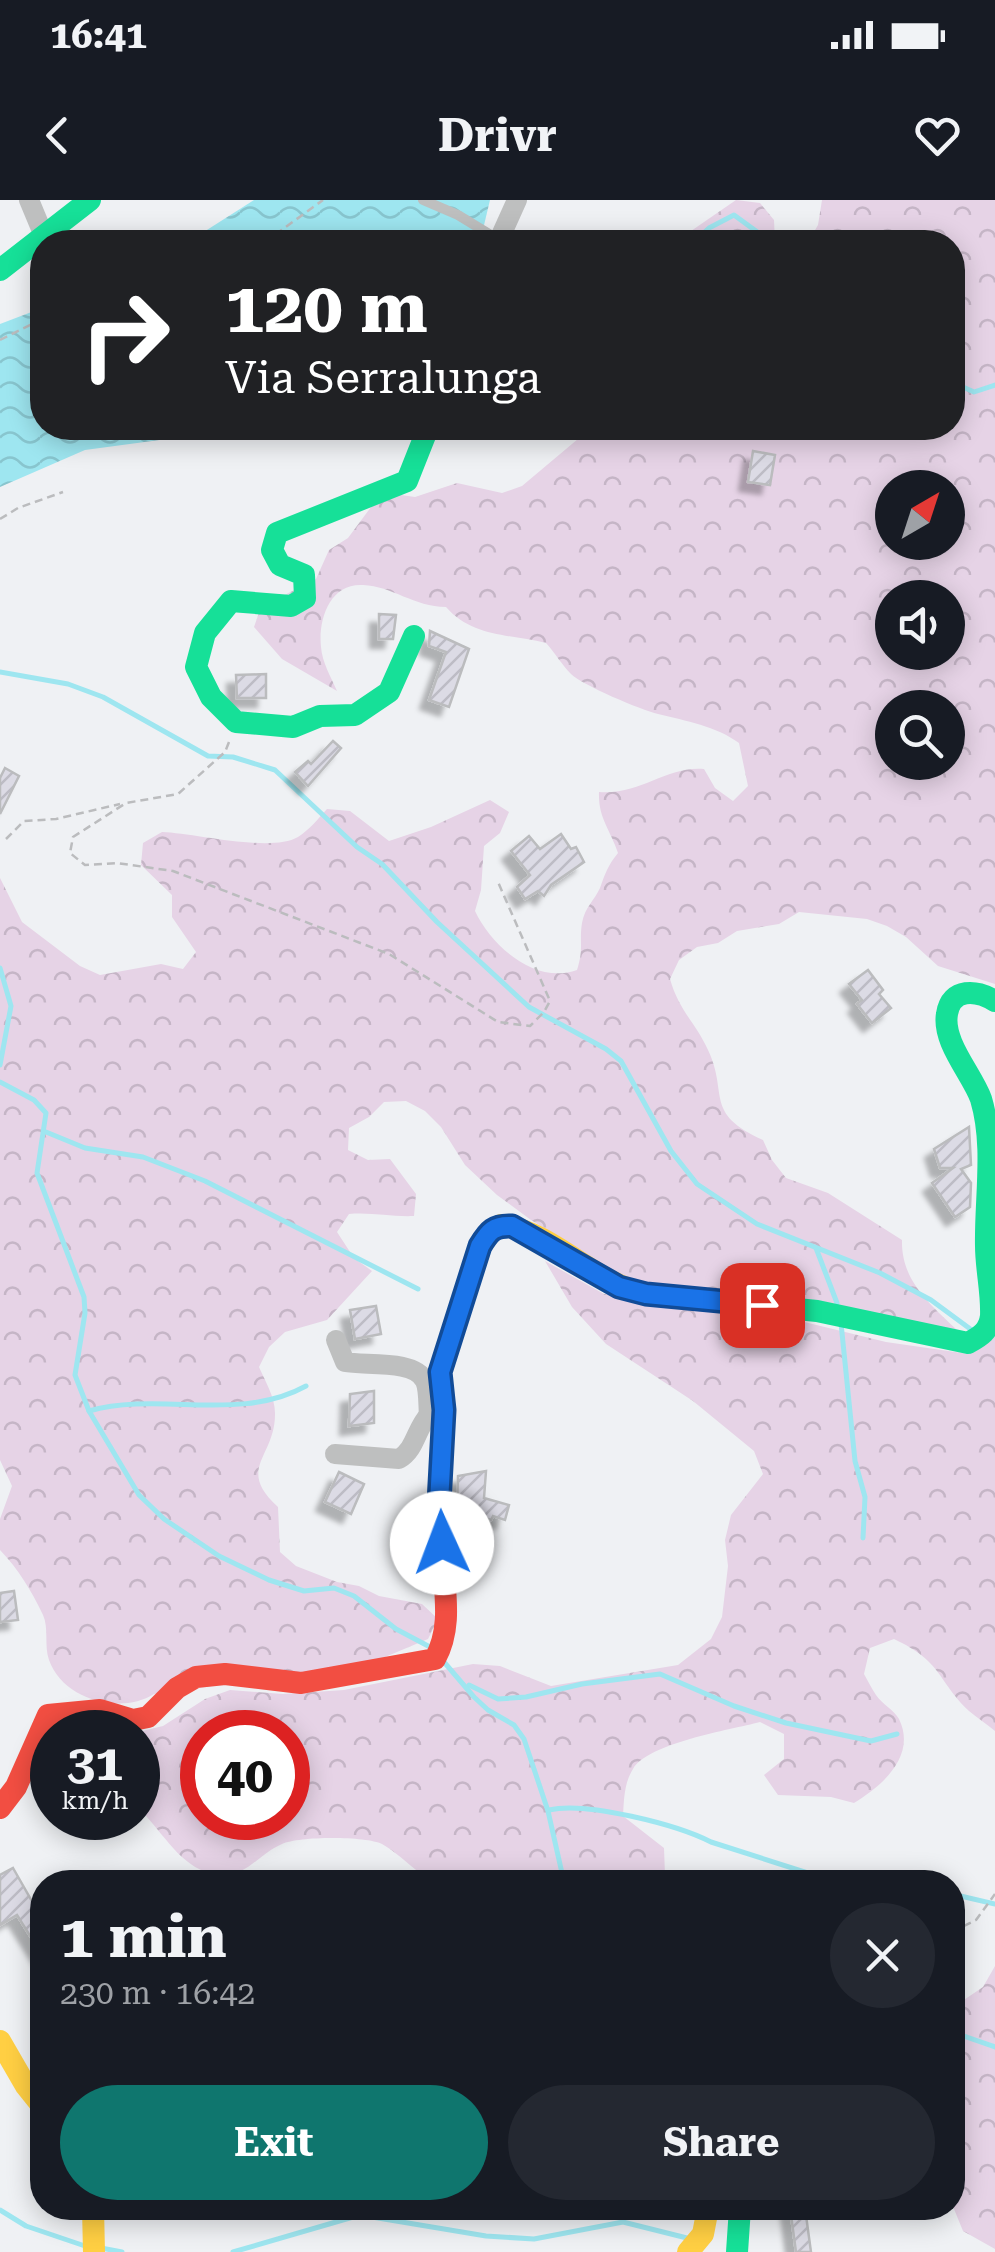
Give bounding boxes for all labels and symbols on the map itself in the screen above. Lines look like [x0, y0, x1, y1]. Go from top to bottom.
north arrow [875, 470, 965, 560]
pin [720, 1263, 805, 1348]
position arrow [390, 1491, 494, 1595]
speed limit sign: 40 [180, 1710, 310, 1840]

